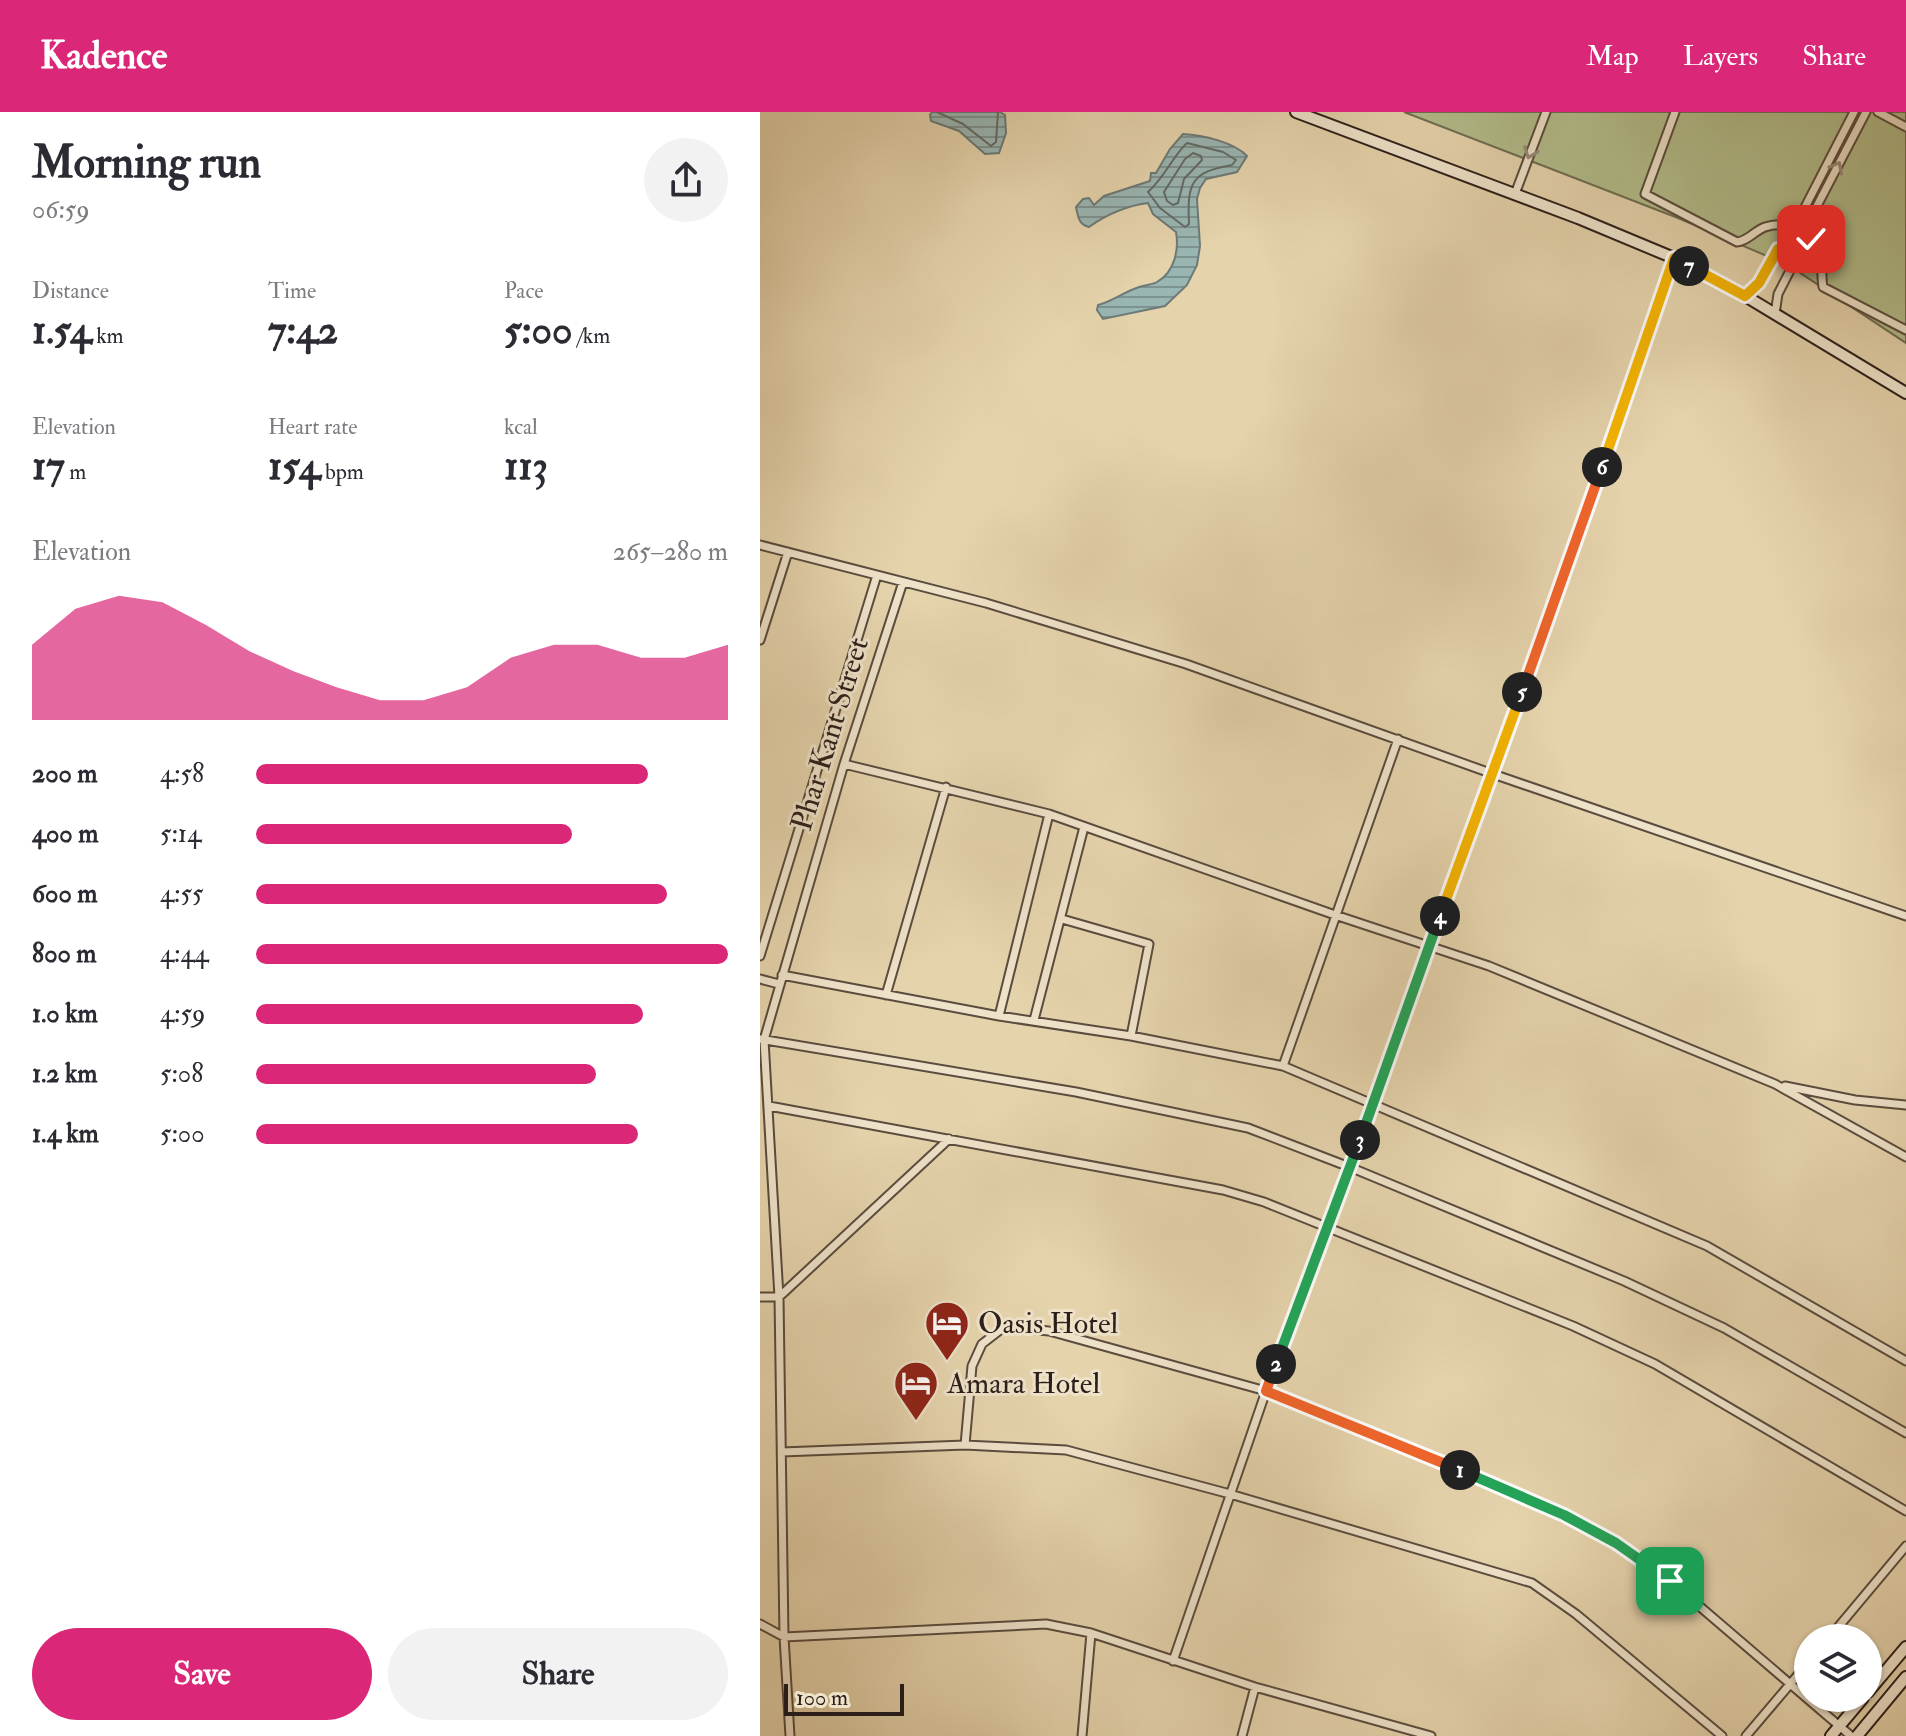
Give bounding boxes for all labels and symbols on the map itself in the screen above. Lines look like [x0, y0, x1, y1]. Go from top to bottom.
one-way arrow [1524, 145, 1540, 159]
one-way arrow [1828, 161, 1843, 176]
pin [1777, 205, 1845, 273]
pin: 7 [1669, 246, 1709, 286]
pin: 6 [1582, 447, 1622, 487]
street label: Phar Kant Street [783, 633, 877, 835]
pin: 5 [1502, 672, 1542, 712]
pin: 4 [1420, 896, 1460, 936]
pin: 3 [1340, 1120, 1380, 1160]
hotel icon: Oasis Hotel [923, 1299, 971, 1362]
place label: Oasis Hotel [978, 1305, 1119, 1342]
pin: 2 [1256, 1344, 1296, 1384]
hotel icon: Amara Hotel [892, 1359, 940, 1422]
place label: Amara Hotel [946, 1365, 1100, 1402]
pin: 1 [1440, 1450, 1480, 1490]
pin [1636, 1547, 1704, 1615]
scale bar [784, 1680, 904, 1716]

